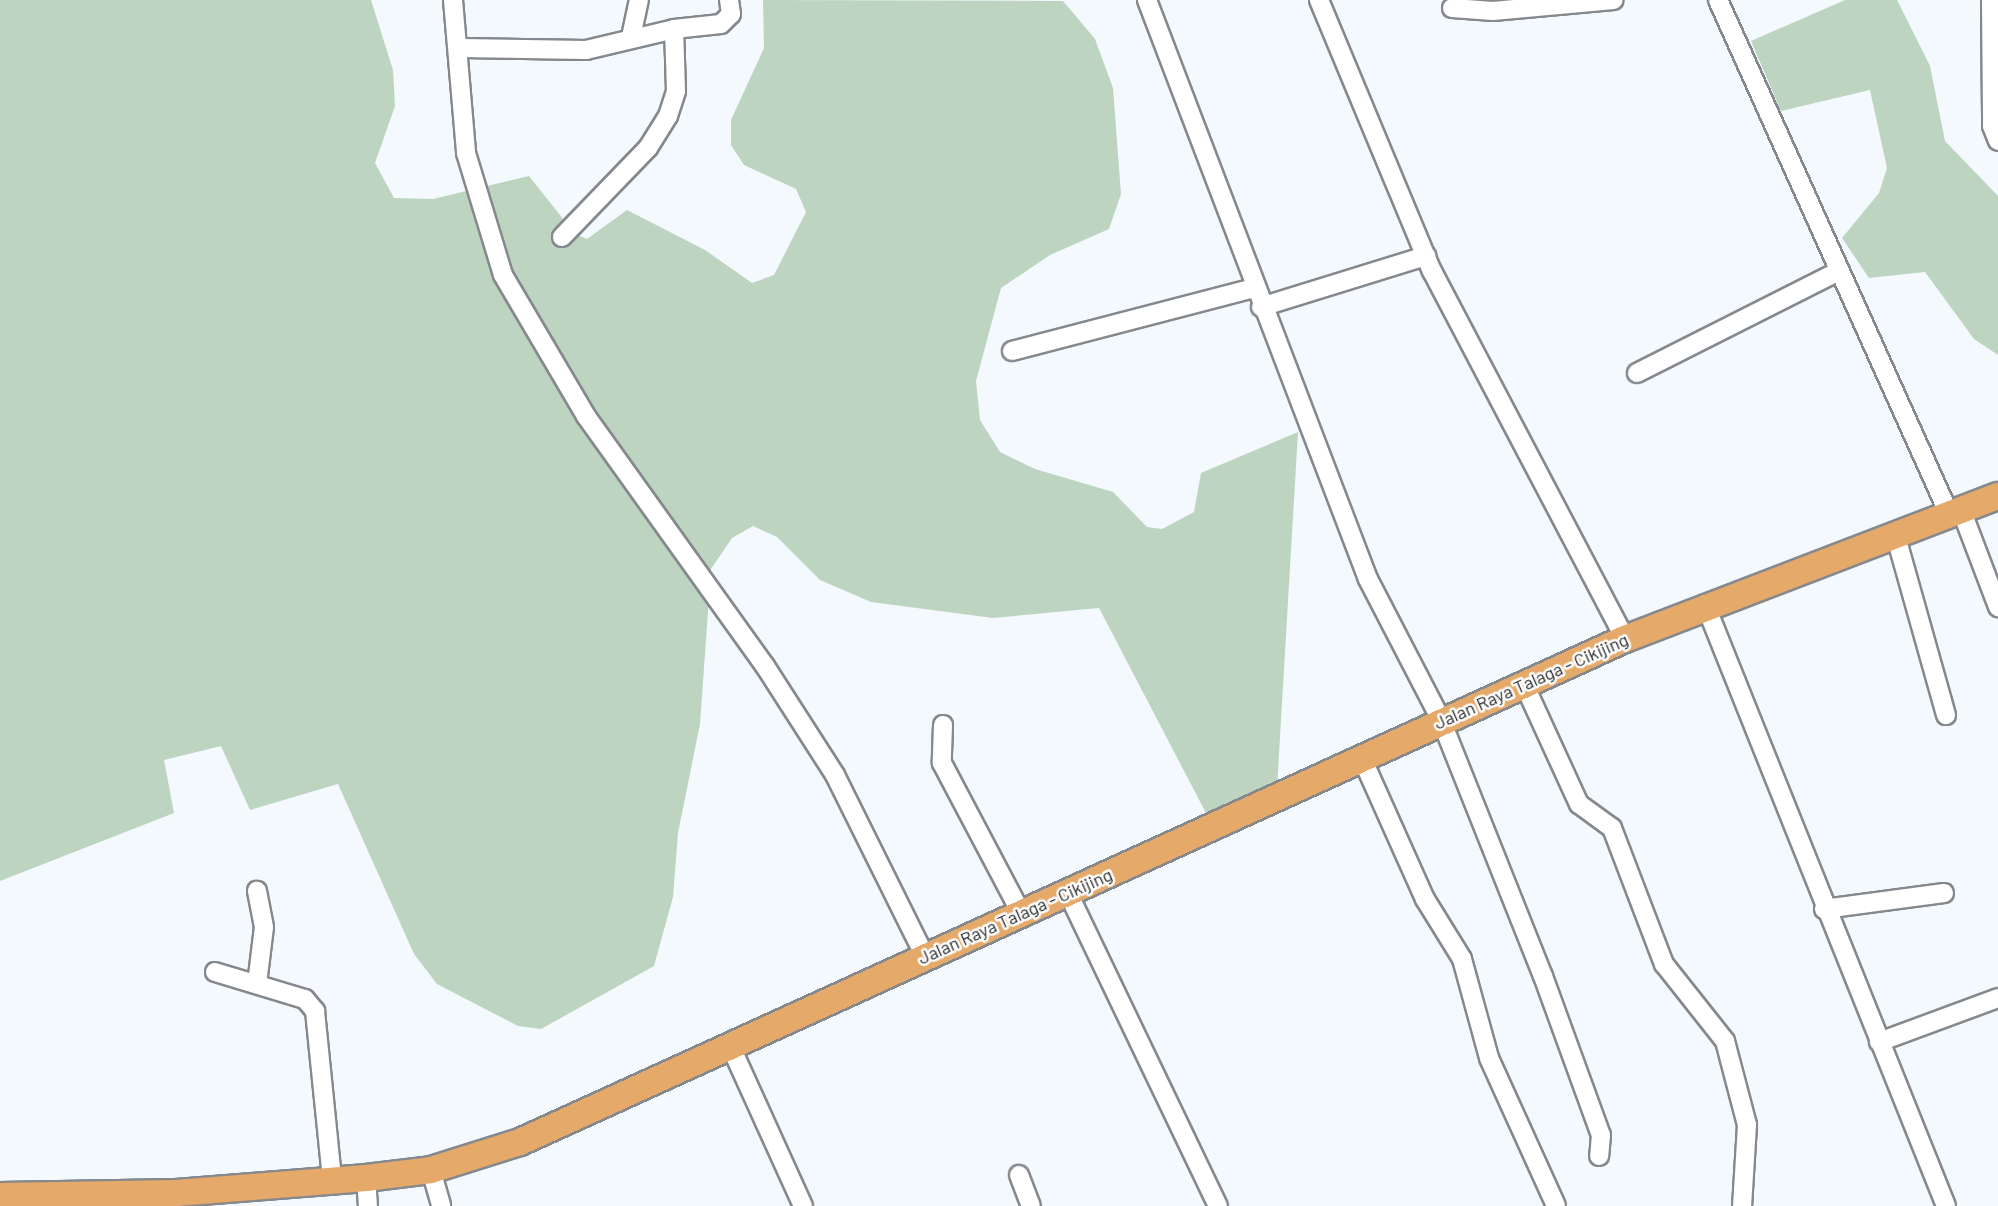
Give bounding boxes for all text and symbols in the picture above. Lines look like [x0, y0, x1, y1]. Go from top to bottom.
street label: Jalan Raya Talaga - Cikijing [1431, 628, 1631, 734]
street label: Jalan Raya Talaga - Cikijing [915, 863, 1115, 969]

